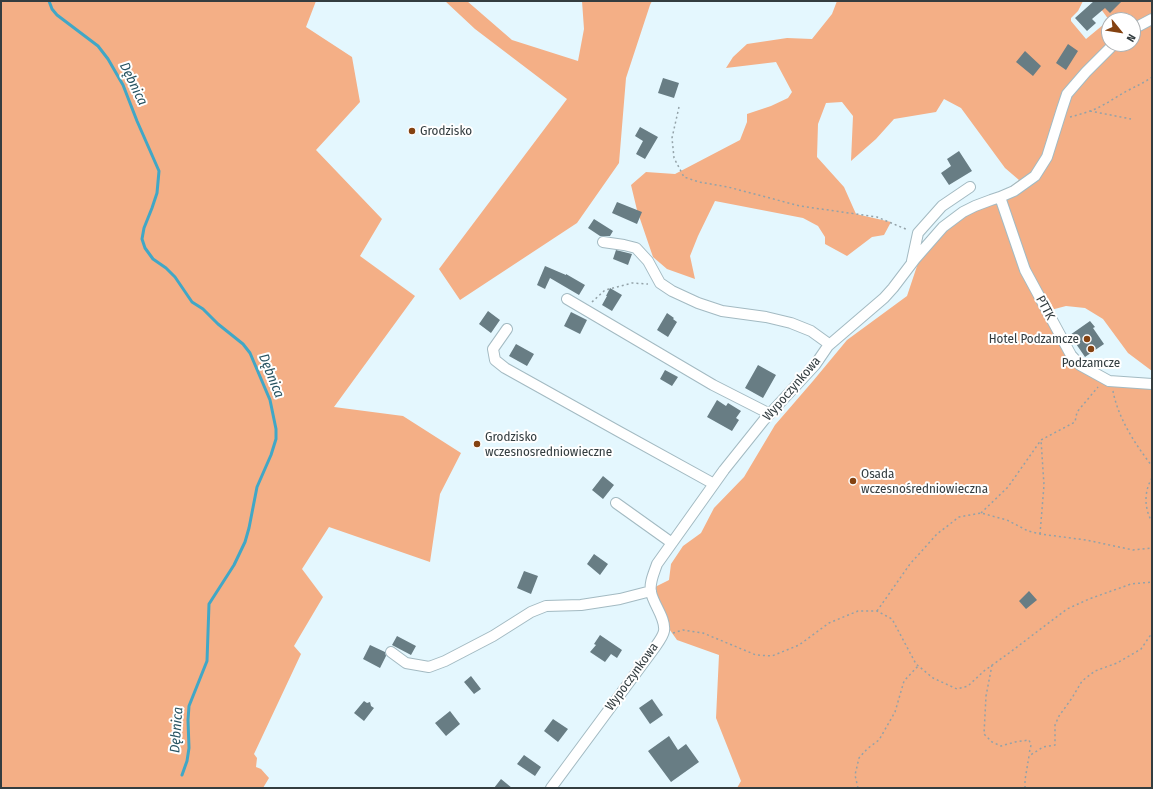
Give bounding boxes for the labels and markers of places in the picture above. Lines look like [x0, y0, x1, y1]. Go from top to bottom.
place label: Grodzisko [420, 123, 472, 139]
marker: Grodzisko [407, 126, 417, 136]
place label: Hotel Podzamcze [989, 331, 1079, 347]
marker: Hotel Podzamcze [1082, 334, 1092, 344]
marker: Podzamcze [1086, 344, 1096, 354]
place label: Podzamcze [1062, 355, 1120, 371]
place label: Grodzisko wczesnosredniowieczne [485, 429, 612, 460]
marker: Grodzisko wczesnosredniowieczne [472, 439, 482, 449]
place label: Osada wczesnośredniowieczna [861, 466, 988, 497]
marker: Osada wczesnośredniowieczna [848, 476, 858, 486]

